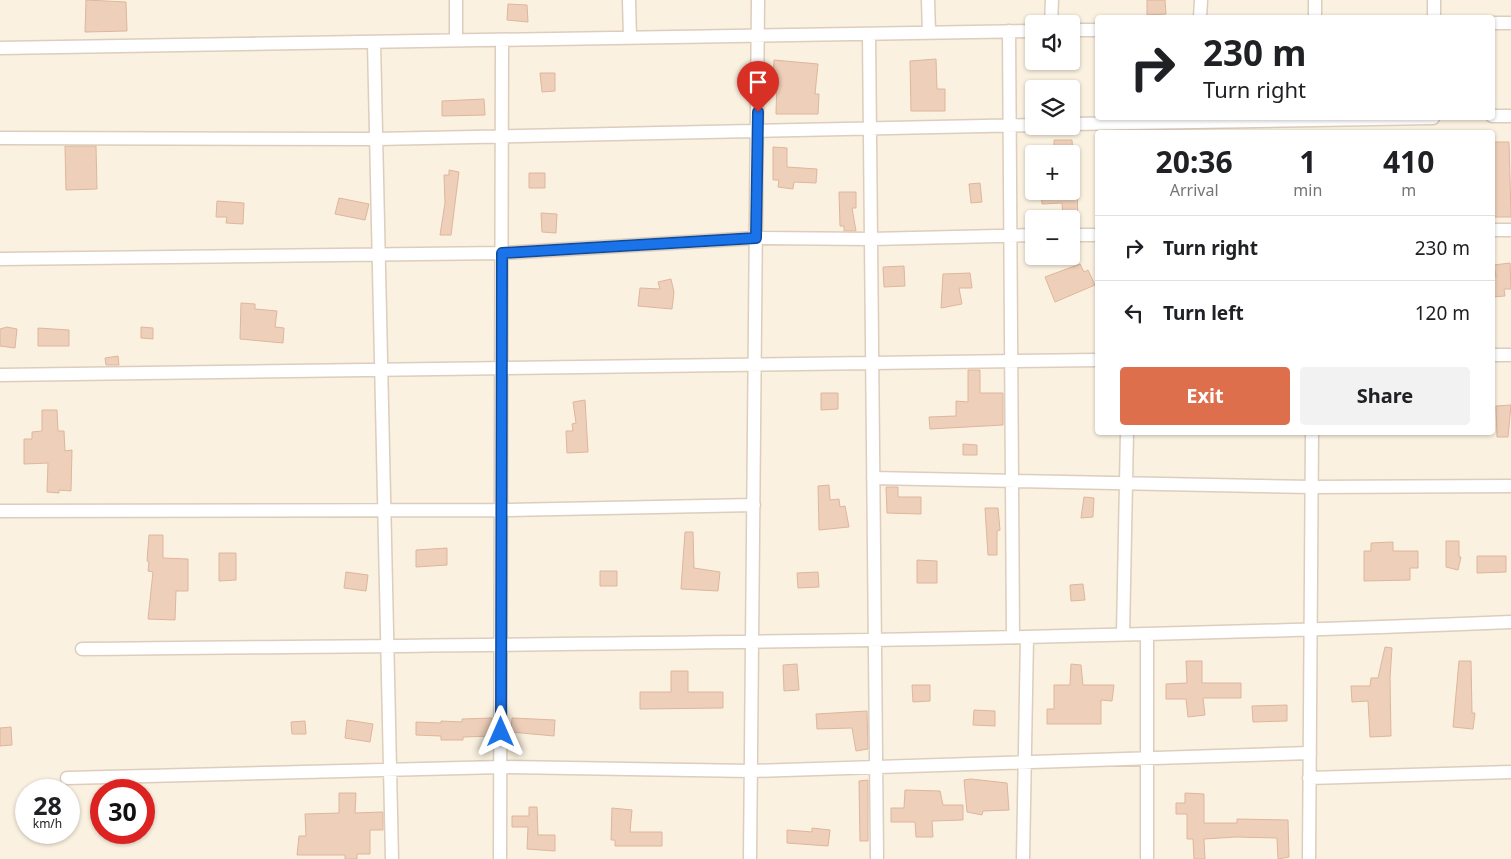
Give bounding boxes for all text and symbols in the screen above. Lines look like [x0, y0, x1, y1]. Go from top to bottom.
map controls [1025, 15, 1080, 265]
button: sound [1025, 15, 1080, 70]
text: 230 m [1203, 29, 1306, 76]
icon: right [1120, 35, 1185, 100]
pin [737, 61, 779, 112]
icon: arrive [744, 68, 772, 96]
text: Turn right [1203, 74, 1306, 104]
button: layers [1025, 80, 1080, 135]
text: 20:36 [1156, 141, 1233, 182]
text: 1 [1299, 141, 1316, 182]
text: 410 [1383, 141, 1434, 182]
button: + [1025, 145, 1080, 200]
text: Arrival [1170, 179, 1219, 201]
text: min [1293, 179, 1322, 201]
text: m [1401, 179, 1416, 201]
button: − [1025, 210, 1080, 265]
icon: right [1120, 234, 1148, 262]
text: Turn right [1163, 235, 1258, 261]
text: 230 m [1415, 235, 1470, 261]
icon: left [1120, 299, 1148, 327]
text: Turn left [1163, 300, 1244, 326]
text: 120 m [1415, 300, 1470, 326]
button: Exit [1120, 367, 1290, 425]
button: Share [1300, 367, 1470, 425]
position arrow [474, 705, 526, 757]
speed limit sign: 30 [90, 779, 155, 844]
text: 28 [33, 788, 62, 822]
text: km/h [33, 815, 62, 832]

